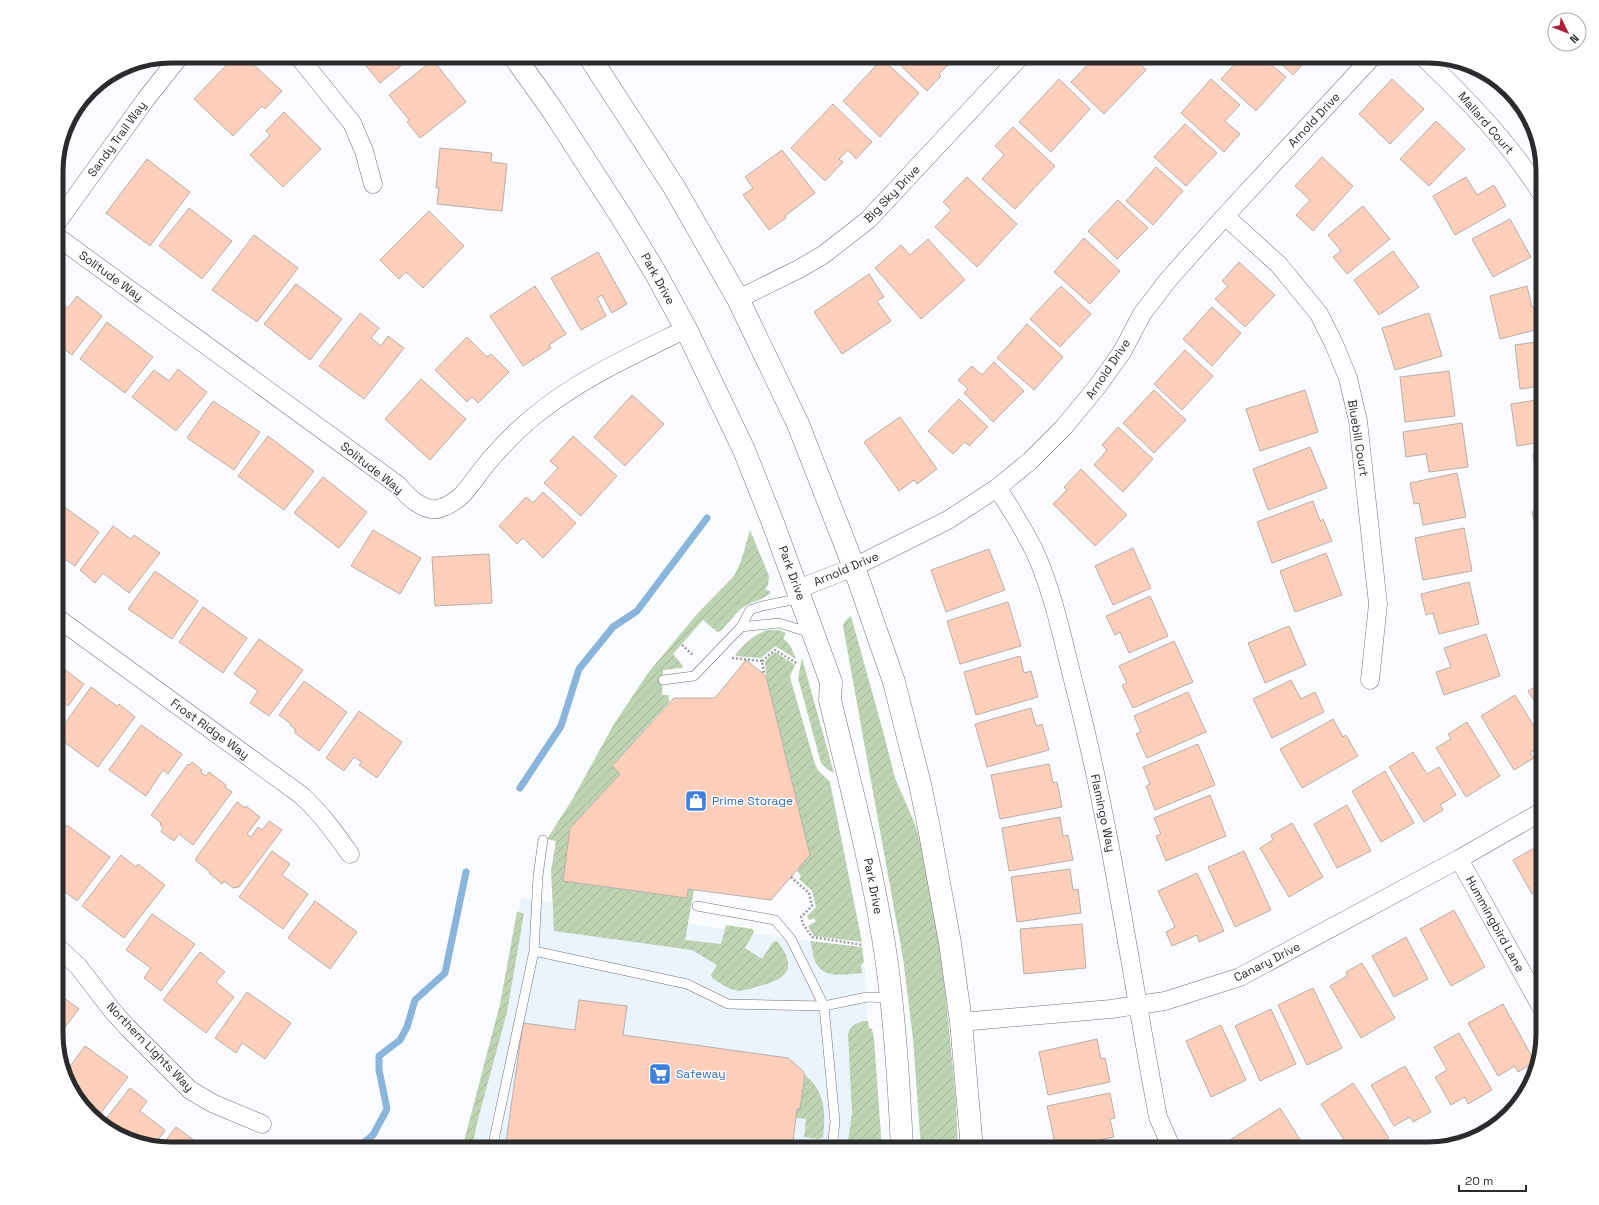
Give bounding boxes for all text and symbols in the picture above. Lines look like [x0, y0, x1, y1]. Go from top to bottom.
north arrow [1547, 12, 1587, 52]
text: N [1567, 31, 1582, 46]
street label: Mallard Court [1454, 88, 1518, 158]
street label: Arnold Drive [1284, 89, 1344, 151]
street label: Sandy Trail Way [84, 98, 150, 180]
street label: Big Sky Drive [860, 162, 924, 226]
street label: Solitude Way [76, 247, 146, 305]
street label: Park Drive [637, 250, 679, 308]
street label: Arnold Drive [1082, 336, 1134, 402]
street label: Bluebill Court [1344, 398, 1372, 478]
street label: Solitude Way [337, 438, 407, 498]
street label: Park Drive [775, 544, 809, 602]
street label: Arnold Drive [811, 548, 881, 590]
street label: Frost Ridge Way [167, 695, 253, 763]
street label: Flamingo Way [1087, 772, 1119, 854]
shop icon: Prime Storage [683, 788, 709, 814]
place label: Prime Storage [712, 793, 793, 809]
street label: Park Drive [860, 857, 886, 915]
street label: Hummingbird Lane [1462, 873, 1528, 975]
street label: Canary Drive [1231, 938, 1303, 986]
street label: Northern Lights Way [103, 999, 197, 1095]
supermarket icon: Safeway [647, 1061, 673, 1087]
place label: Safeway [676, 1066, 725, 1082]
scale bar [1459, 1167, 1526, 1193]
text: 20 m [1465, 1173, 1493, 1189]

